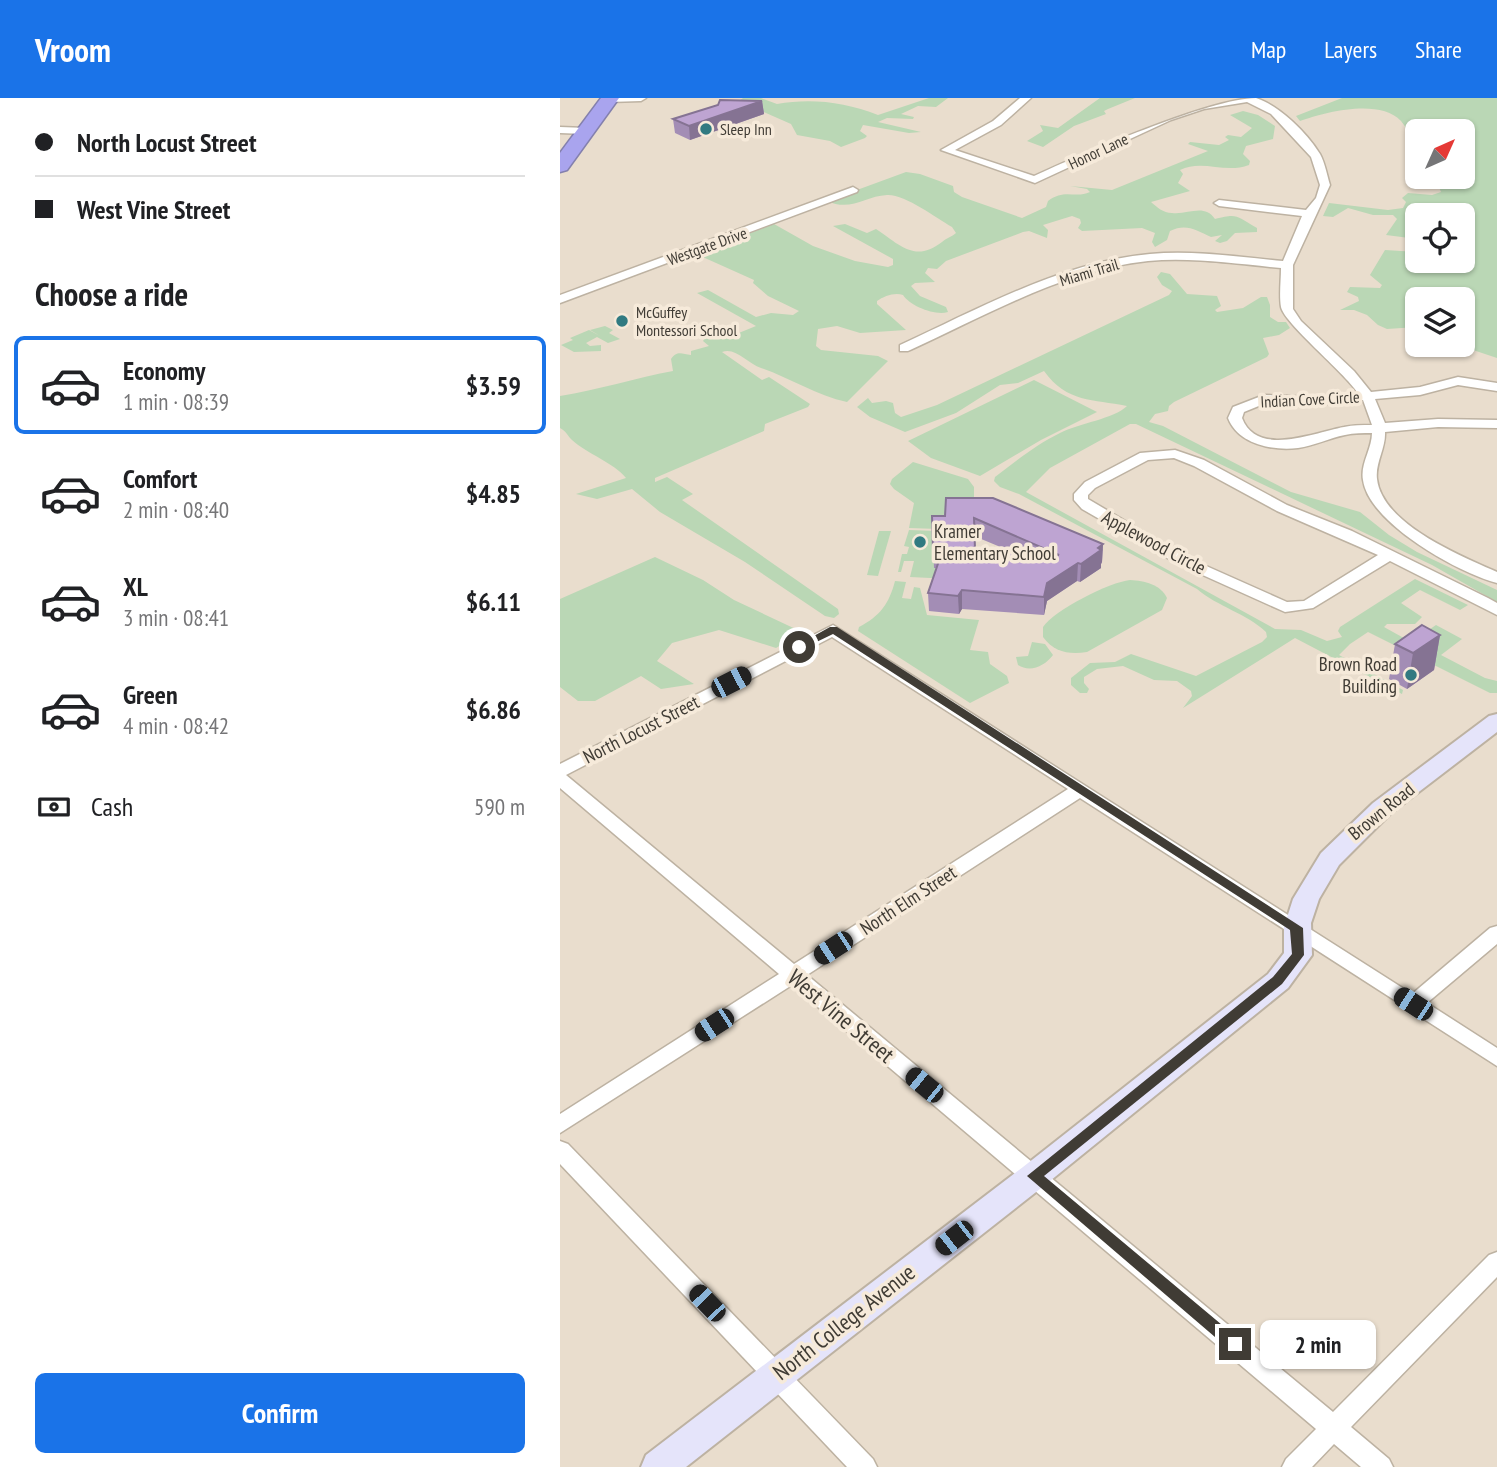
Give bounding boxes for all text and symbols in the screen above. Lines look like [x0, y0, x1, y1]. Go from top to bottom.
text: Vroom [35, 28, 111, 71]
text: Map [1251, 34, 1286, 65]
text: Layers [1324, 34, 1377, 65]
text: Share [1415, 34, 1462, 65]
place label: Sleep Inn [720, 119, 772, 139]
north arrow [1405, 119, 1475, 189]
map controls [1405, 119, 1475, 357]
marker: Sleep Inn [698, 121, 714, 137]
text: North Locust Street [77, 126, 256, 159]
street label: Honor Lane [1065, 128, 1131, 174]
text: West Vine Street [77, 193, 230, 226]
button: locate [1405, 203, 1475, 273]
street label: Westgate Drive [665, 222, 749, 270]
street label: Miami Trail [1057, 253, 1121, 290]
text: Choose a ride [35, 273, 188, 315]
button: layers [1405, 287, 1475, 357]
place label: McGuffey Montessori School [636, 302, 737, 340]
marker: McGuffey Montessori School [614, 313, 630, 329]
icon: car [39, 354, 102, 417]
text: Economy [123, 354, 205, 387]
text: $3.59 [466, 369, 521, 402]
street label: Indian Cove Circle [1260, 386, 1360, 412]
text: 1 min · 08:39 [123, 387, 229, 416]
icon: car [39, 462, 102, 525]
text: Comfort [123, 462, 197, 495]
text: $4.85 [466, 477, 521, 510]
text: 2 min · 08:40 [123, 495, 229, 524]
street label: Applewood Circle [1098, 505, 1210, 580]
place label: Kramer Elementary School [934, 519, 1056, 565]
marker: Kramer Elementary School [912, 534, 928, 550]
icon: car [39, 570, 102, 633]
text: XL [123, 570, 148, 603]
text: $6.11 [466, 585, 521, 618]
text: 3 min · 08:41 [123, 603, 229, 632]
route start [783, 631, 815, 663]
place label: Brown Road Building [1319, 652, 1397, 698]
car [708, 663, 755, 701]
marker: Brown Road Building [1403, 667, 1419, 683]
icon: car [39, 678, 102, 741]
text: Green [123, 678, 178, 711]
street label: North Locust Street [579, 689, 704, 769]
text: $6.86 [466, 693, 521, 726]
text: 4 min · 08:42 [123, 711, 229, 740]
street label: Brown Road [1343, 777, 1419, 845]
icon: cash [35, 788, 73, 826]
text: Cash [91, 790, 133, 823]
text: 590 m [474, 792, 525, 821]
street label: North Elm Street [855, 860, 961, 940]
car [810, 928, 857, 968]
street label: West Vine Street [782, 963, 901, 1069]
car [1390, 984, 1437, 1024]
car [691, 1005, 738, 1045]
car [902, 1064, 947, 1106]
car [931, 1217, 978, 1259]
street label: North College Avenue [767, 1257, 920, 1386]
car [685, 1281, 730, 1325]
callout: 2 min [1260, 1320, 1375, 1368]
route end [1219, 1328, 1251, 1360]
text: 2 min [1295, 1330, 1341, 1359]
button: Confirm [35, 1373, 525, 1453]

